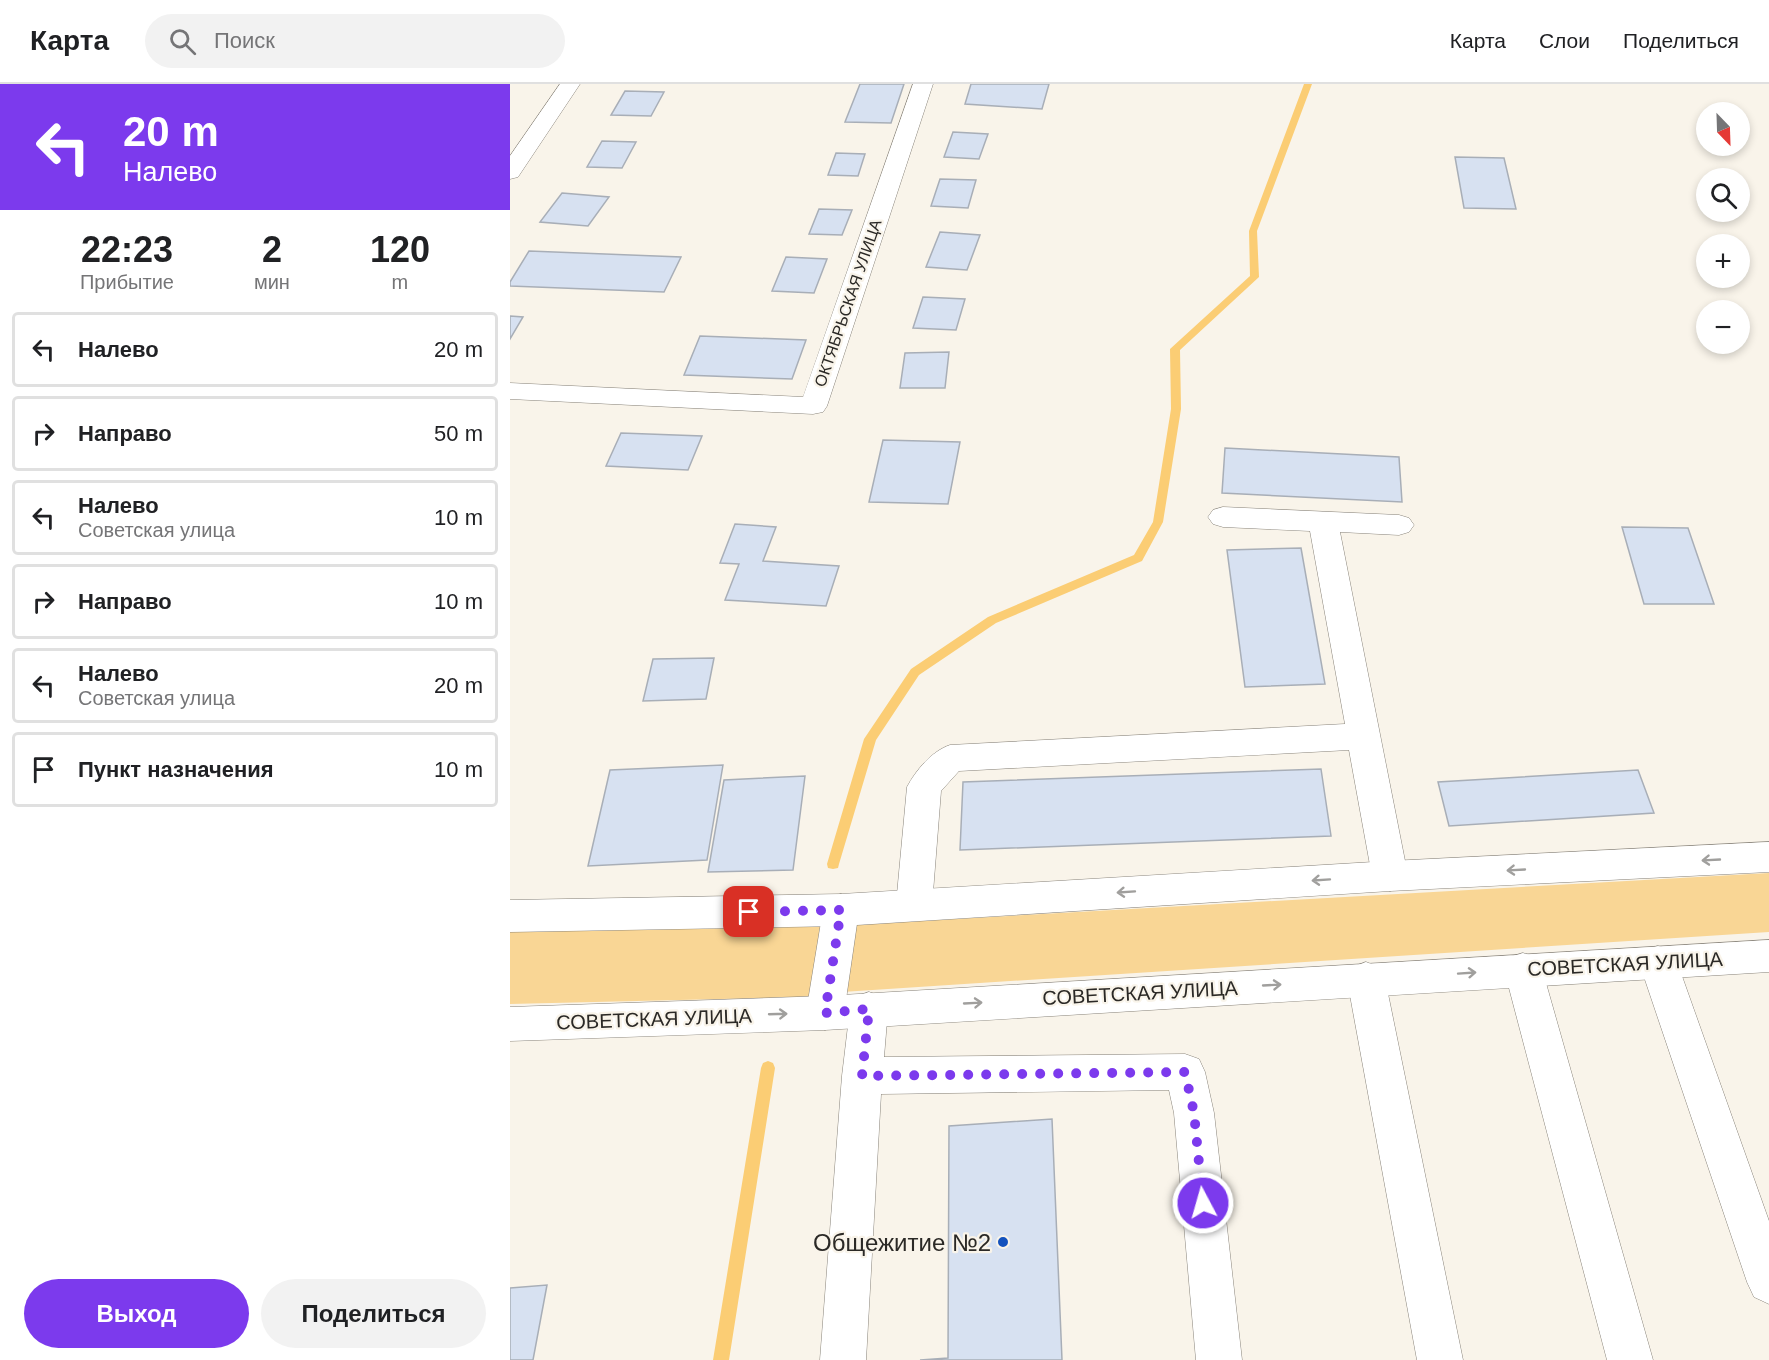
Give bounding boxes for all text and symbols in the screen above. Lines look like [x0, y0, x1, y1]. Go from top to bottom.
search box [145, 14, 565, 68]
text: Карта [30, 25, 109, 56]
icon: search [166, 25, 199, 58]
text: Поиск [214, 28, 275, 53]
text: Карта [1450, 29, 1506, 52]
text: Слои [1539, 29, 1590, 52]
text: Поделиться [1623, 29, 1739, 52]
north arrow [1696, 102, 1750, 156]
map controls [1696, 102, 1750, 354]
icon: left [24, 108, 102, 186]
text: 20 m [123, 108, 219, 155]
text: Налево [123, 157, 217, 187]
button: search [1696, 168, 1750, 222]
street label: ОКТЯБРЬСКАЯ УЛИЦА [811, 217, 885, 389]
text: 22:23 [81, 229, 173, 270]
text: 2 [262, 229, 282, 270]
text: 120 [370, 229, 430, 270]
button: + [1696, 234, 1750, 288]
text: Прибытие [80, 271, 174, 293]
text: мин [254, 271, 290, 293]
text: m [392, 271, 408, 293]
button: − [1696, 300, 1750, 354]
icon: left [27, 333, 60, 366]
text: Налево [78, 337, 159, 362]
text: 20 m [434, 337, 483, 362]
icon: right [27, 417, 60, 450]
text: Направо [78, 421, 172, 446]
text: 50 m [434, 421, 483, 446]
text: Налево [78, 493, 159, 518]
icon: left [27, 501, 60, 534]
text: 10 m [434, 505, 483, 530]
text: Советская улица [78, 519, 235, 541]
icon: right [27, 585, 60, 618]
text: Направо [78, 589, 172, 614]
text: 10 m [434, 589, 483, 614]
text: Налево [78, 661, 159, 686]
icon: left [27, 669, 60, 702]
text: 20 m [434, 673, 483, 698]
text: Советская улица [78, 687, 235, 709]
icon: arrive [27, 753, 60, 786]
text: Пункт назначения [78, 757, 274, 782]
text: 10 m [434, 757, 483, 782]
one-way arrow [1701, 854, 1721, 865]
one-way arrow [1506, 864, 1526, 875]
one-way arrow [1312, 875, 1332, 886]
pin [723, 886, 774, 937]
one-way arrow [1117, 887, 1137, 898]
icon: arrive [732, 895, 765, 928]
street label: СОВЕТСКАЯ УЛИЦА [1527, 948, 1724, 980]
one-way arrow [1457, 967, 1477, 978]
street label: СОВЕТСКАЯ УЛИЦА [1042, 977, 1239, 1009]
one-way arrow [1262, 979, 1282, 990]
one-way arrow [963, 997, 982, 1008]
street label: СОВЕТСКАЯ УЛИЦА [556, 1005, 753, 1033]
one-way arrow [768, 1009, 788, 1020]
position arrow [1171, 1171, 1235, 1235]
place label: Общежитие №2 [813, 1229, 991, 1256]
marker: Общежитие №2 [996, 1235, 1010, 1249]
button: Выход [24, 1279, 249, 1348]
button: Поделиться [261, 1279, 486, 1348]

